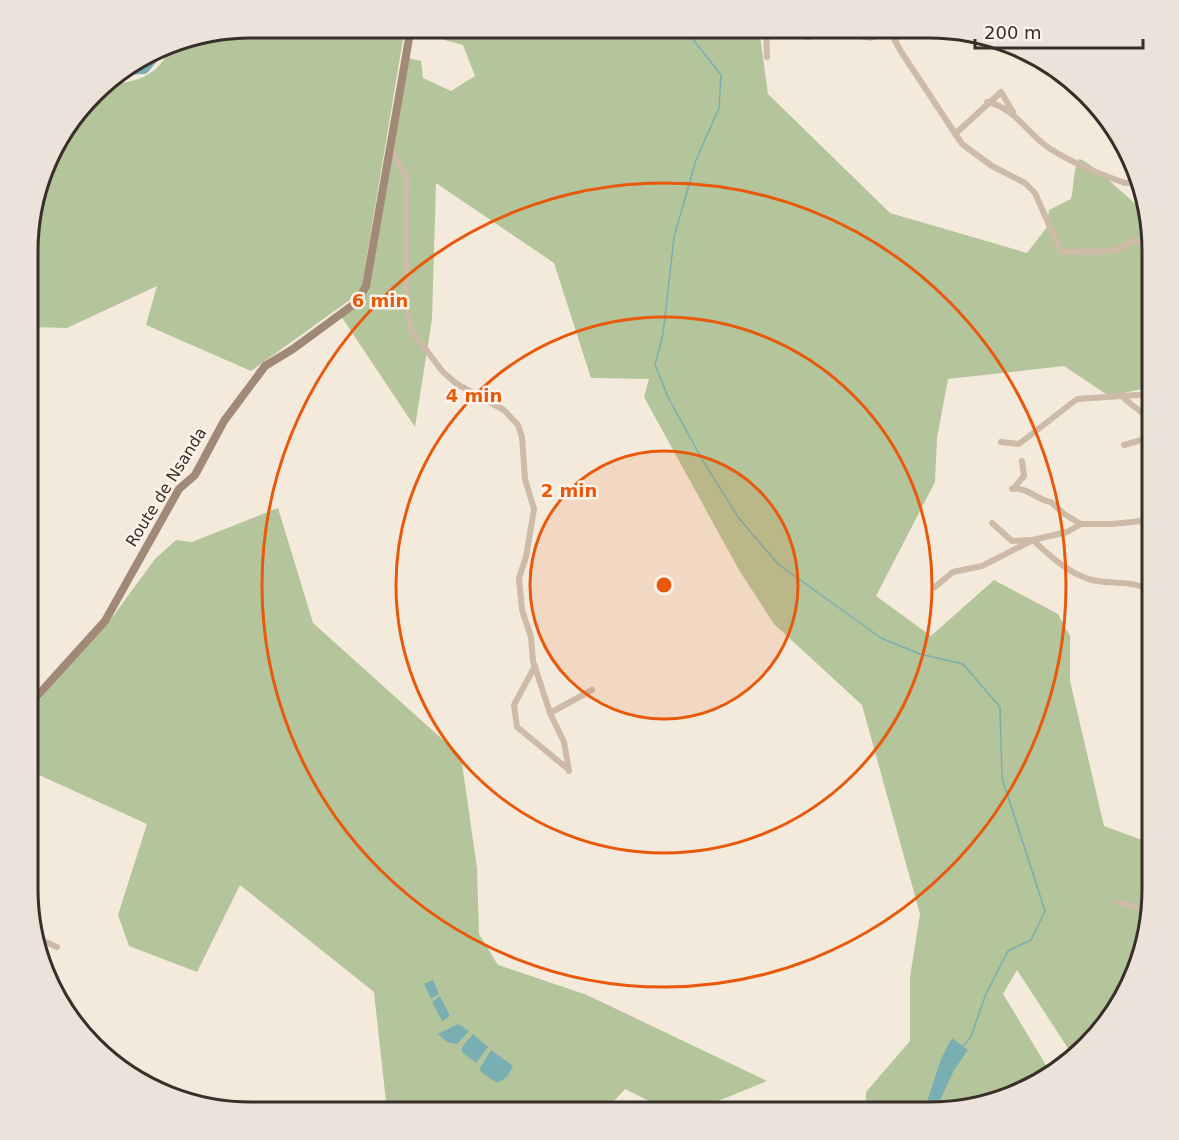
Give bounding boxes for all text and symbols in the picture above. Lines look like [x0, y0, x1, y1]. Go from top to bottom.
scale bar [975, 12, 1143, 50]
text: 200 m [984, 22, 1042, 43]
text: 6 min [352, 290, 408, 311]
text: 4 min [446, 385, 502, 406]
street label: Route de Nsanda [122, 424, 210, 550]
text: 2 min [541, 480, 597, 501]
centre of rings [654, 575, 674, 595]

